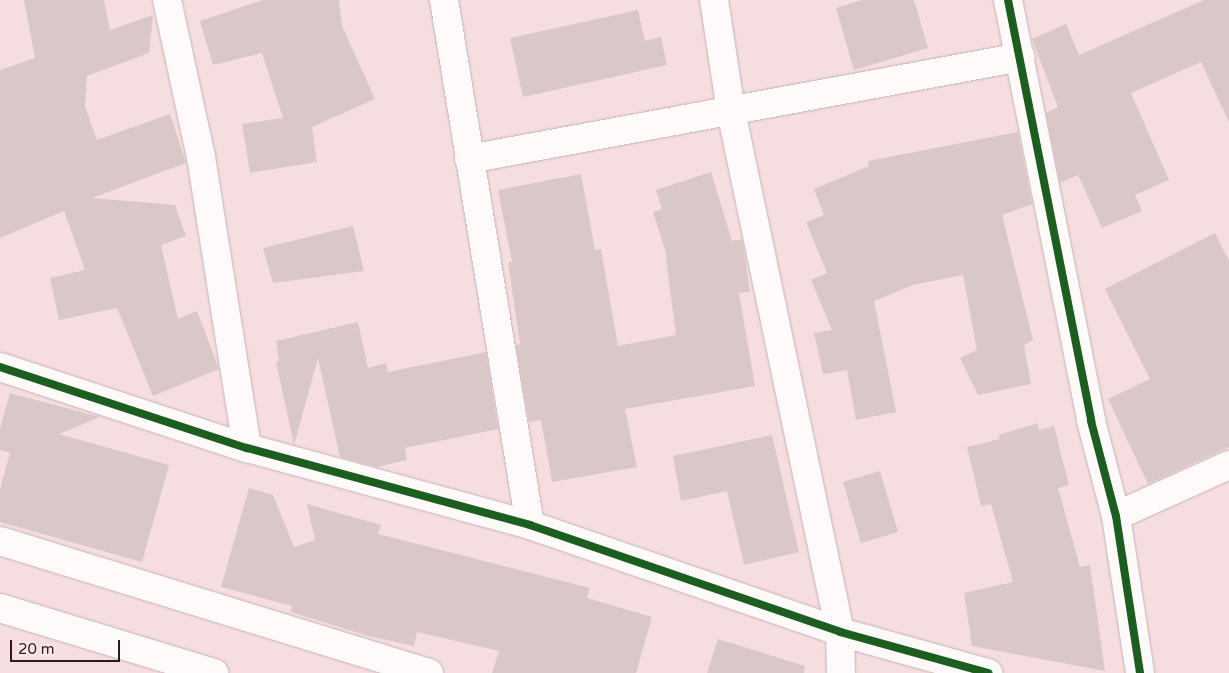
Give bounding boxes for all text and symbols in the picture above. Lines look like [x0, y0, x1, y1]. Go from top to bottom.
scale bar [12, 630, 122, 662]
text: 20 m [18, 640, 55, 658]

